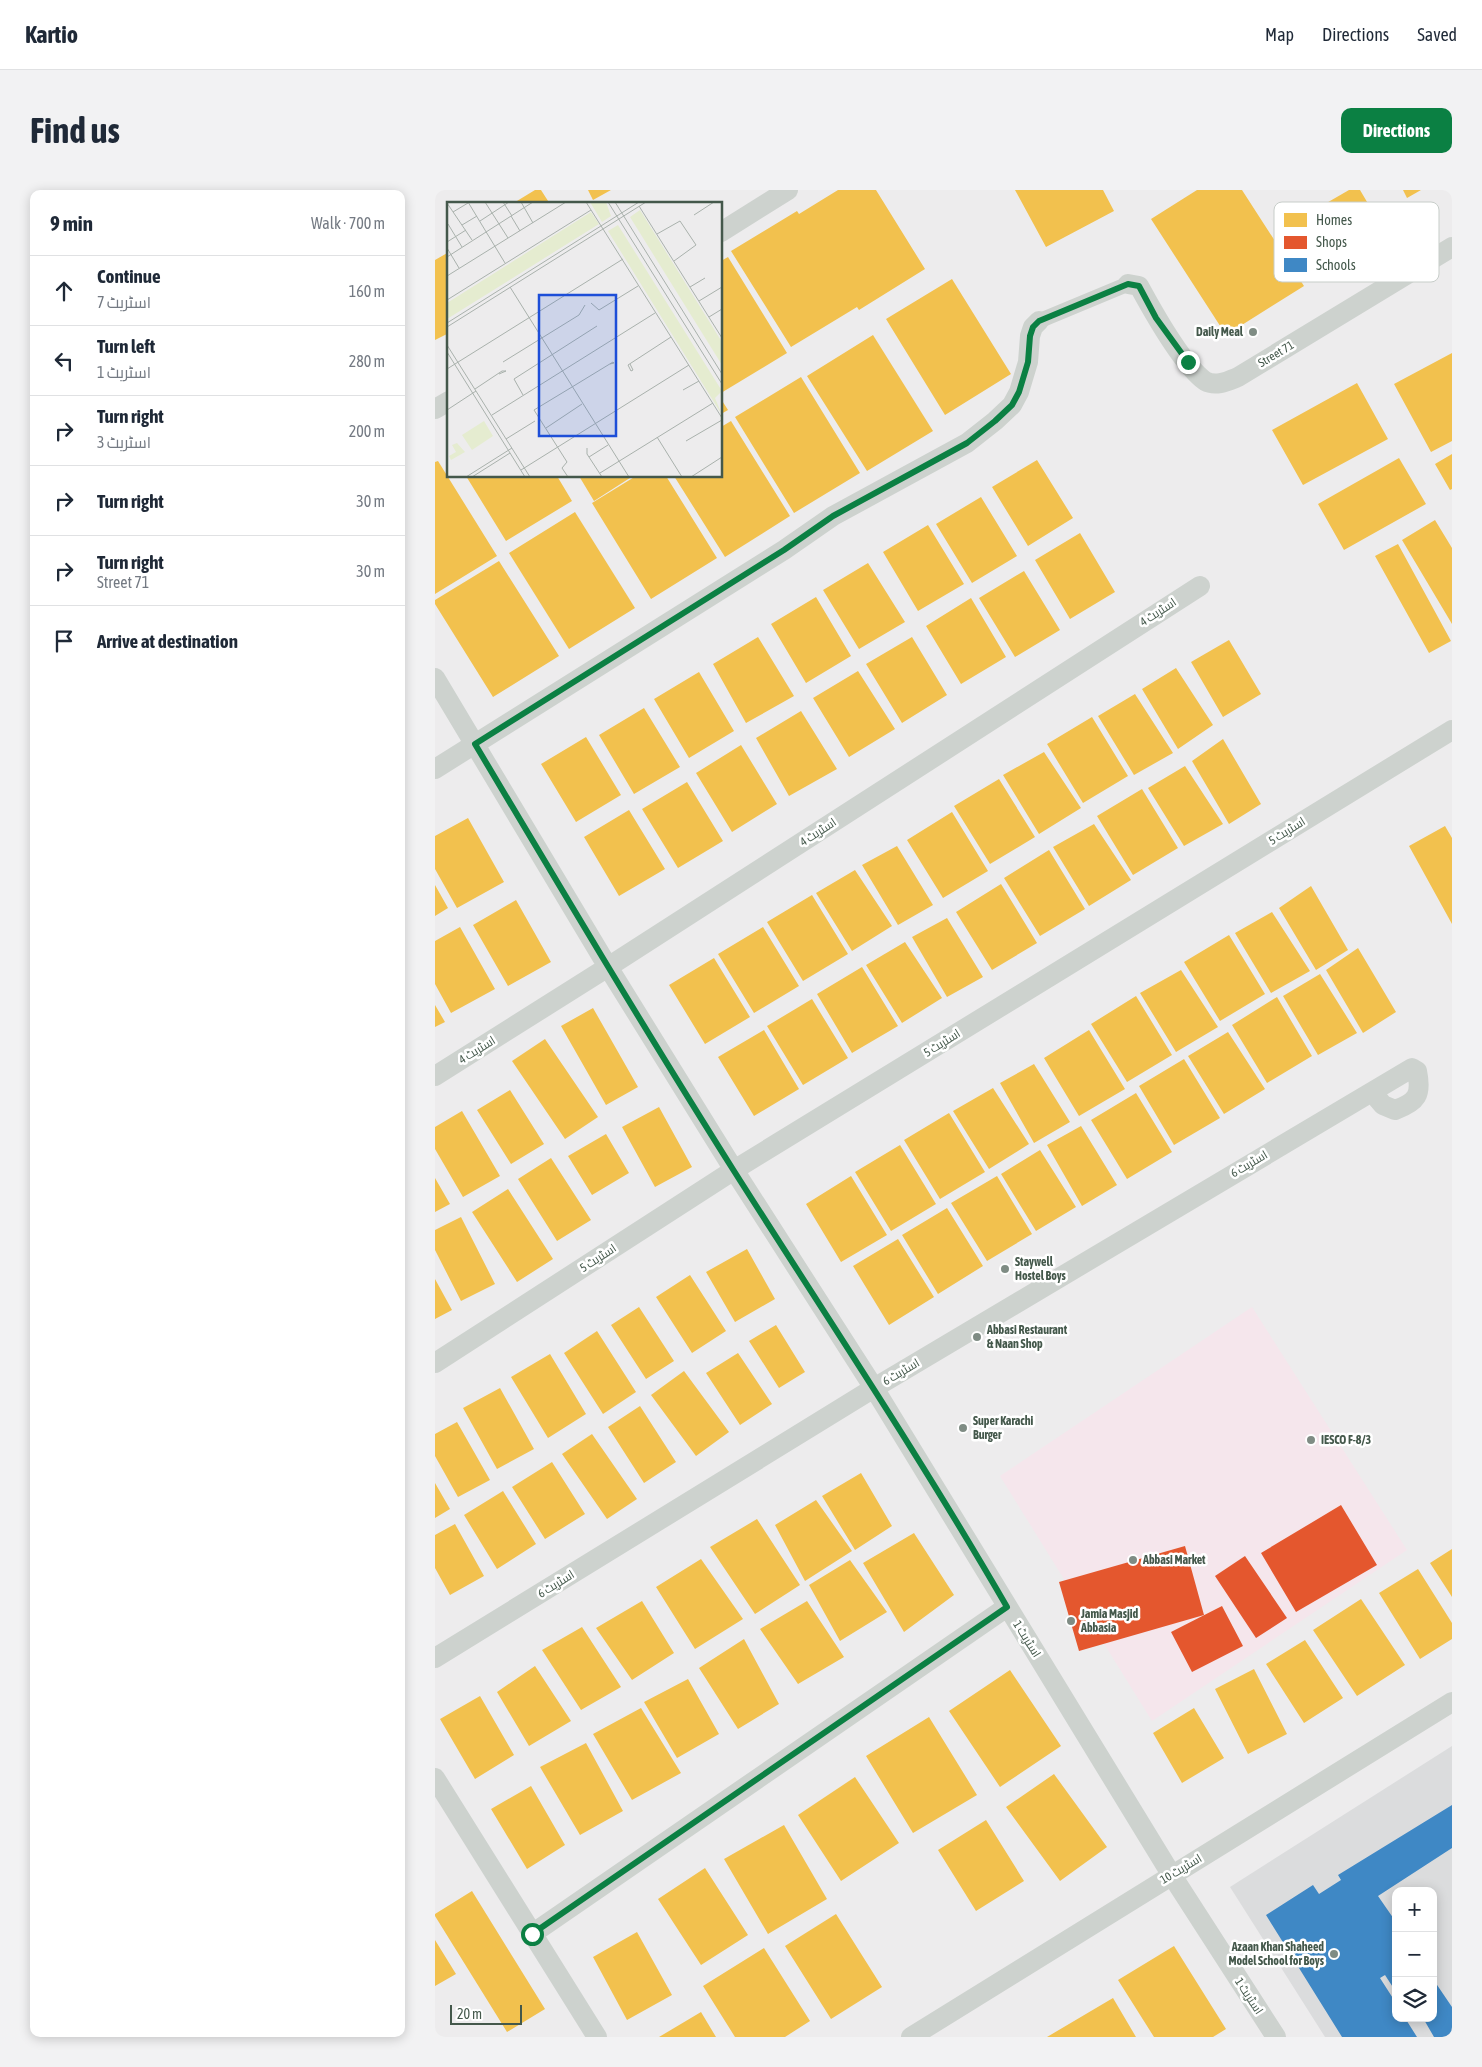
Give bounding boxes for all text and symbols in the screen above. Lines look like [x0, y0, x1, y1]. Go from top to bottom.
text: Kartio [25, 21, 78, 48]
text: Map [1265, 24, 1294, 45]
text: Directions [1322, 24, 1389, 45]
text: Saved [1417, 24, 1457, 45]
button: Directions [1341, 108, 1452, 153]
text: Find us [30, 110, 120, 150]
inset map [447, 202, 723, 478]
legend [1274, 202, 1439, 282]
text: 9 min [50, 211, 93, 235]
text: Homes [1316, 212, 1352, 228]
text: Walk · 700 m [311, 214, 385, 232]
text: Shops [1316, 234, 1347, 250]
text: Schools [1316, 257, 1356, 273]
text: Continue [97, 265, 161, 287]
icon: ahead [50, 277, 78, 305]
text: 160 m [349, 282, 385, 300]
text: اسٹریٹ 7 [97, 293, 151, 311]
place label: Daily Meal [1196, 325, 1244, 339]
marker: Daily Meal [1247, 326, 1259, 338]
text: Turn left [97, 335, 155, 357]
street label: Street 71 [1256, 338, 1297, 370]
icon: left [50, 347, 78, 375]
route end [1177, 351, 1200, 374]
text: 280 m [349, 352, 385, 370]
text: اسٹریٹ 1 [97, 363, 151, 381]
text: Turn right [97, 405, 164, 427]
icon: right [50, 417, 78, 445]
text: 200 m [349, 422, 385, 440]
text: اسٹریٹ 3 [97, 433, 151, 451]
icon: right [50, 487, 78, 515]
text: Turn right [97, 490, 164, 512]
text: 30 m [356, 492, 385, 510]
text: Turn right [97, 551, 164, 573]
icon: right [50, 557, 78, 585]
text: 30 m [356, 562, 385, 580]
text: Street 71 [97, 573, 149, 591]
street label: اسٹریٹ 4 [1137, 595, 1179, 629]
icon: arrive [50, 627, 78, 655]
text: Arrive at destination [97, 630, 238, 652]
street label: اسٹریٹ 5 [1266, 814, 1308, 848]
street label: اسٹریٹ 4 [797, 815, 839, 849]
street label: اسٹریٹ 5 [921, 1026, 963, 1060]
street label: اسٹریٹ 4 [456, 1033, 498, 1067]
street label: اسٹریٹ 6 [1228, 1148, 1270, 1180]
street label: اسٹریٹ 5 [577, 1241, 619, 1275]
place label: Staywell Hostel Boys [1015, 1255, 1067, 1283]
marker: Staywell Hostel Boys [999, 1263, 1011, 1275]
place label: Abbasi Restaurant & Naan Shop [986, 1323, 1068, 1351]
marker: Abbasi Restaurant & Naan Shop [971, 1331, 983, 1343]
street label: اسٹریٹ 6 [880, 1356, 922, 1388]
place label: Super Karachi Burger [973, 1414, 1034, 1442]
marker: Super Karachi Burger [957, 1422, 969, 1434]
place label: IESCO F-8/3 [1321, 1433, 1372, 1447]
marker: IESCO F-8/3 [1305, 1434, 1317, 1446]
place label: Abbasi Market [1142, 1553, 1206, 1567]
marker: Abbasi Market [1127, 1554, 1139, 1566]
street label: اسٹریٹ 6 [535, 1567, 577, 1601]
place label: Jamia Masjid Abbasia [1080, 1607, 1138, 1635]
marker: Jamia Masjid Abbasia [1065, 1615, 1077, 1627]
street label: اسٹریٹ 1 [1010, 1618, 1044, 1660]
street label: اسٹریٹ 10 [1158, 1851, 1204, 1887]
map controls [1392, 1887, 1437, 2022]
button: + [1392, 1887, 1437, 1932]
route start [521, 1923, 544, 1946]
button: − [1392, 1932, 1437, 1977]
place label: Azaan Khan Shaheed Model School for Boys [1228, 1940, 1325, 1968]
marker: Azaan Khan Shaheed Model School for Boys [1328, 1948, 1340, 1960]
street label: اسٹریٹ 1 [1232, 1975, 1266, 2017]
button: layers [1392, 1977, 1437, 2022]
scale bar [450, 2002, 523, 2025]
text: 20 m [457, 2006, 482, 2022]

